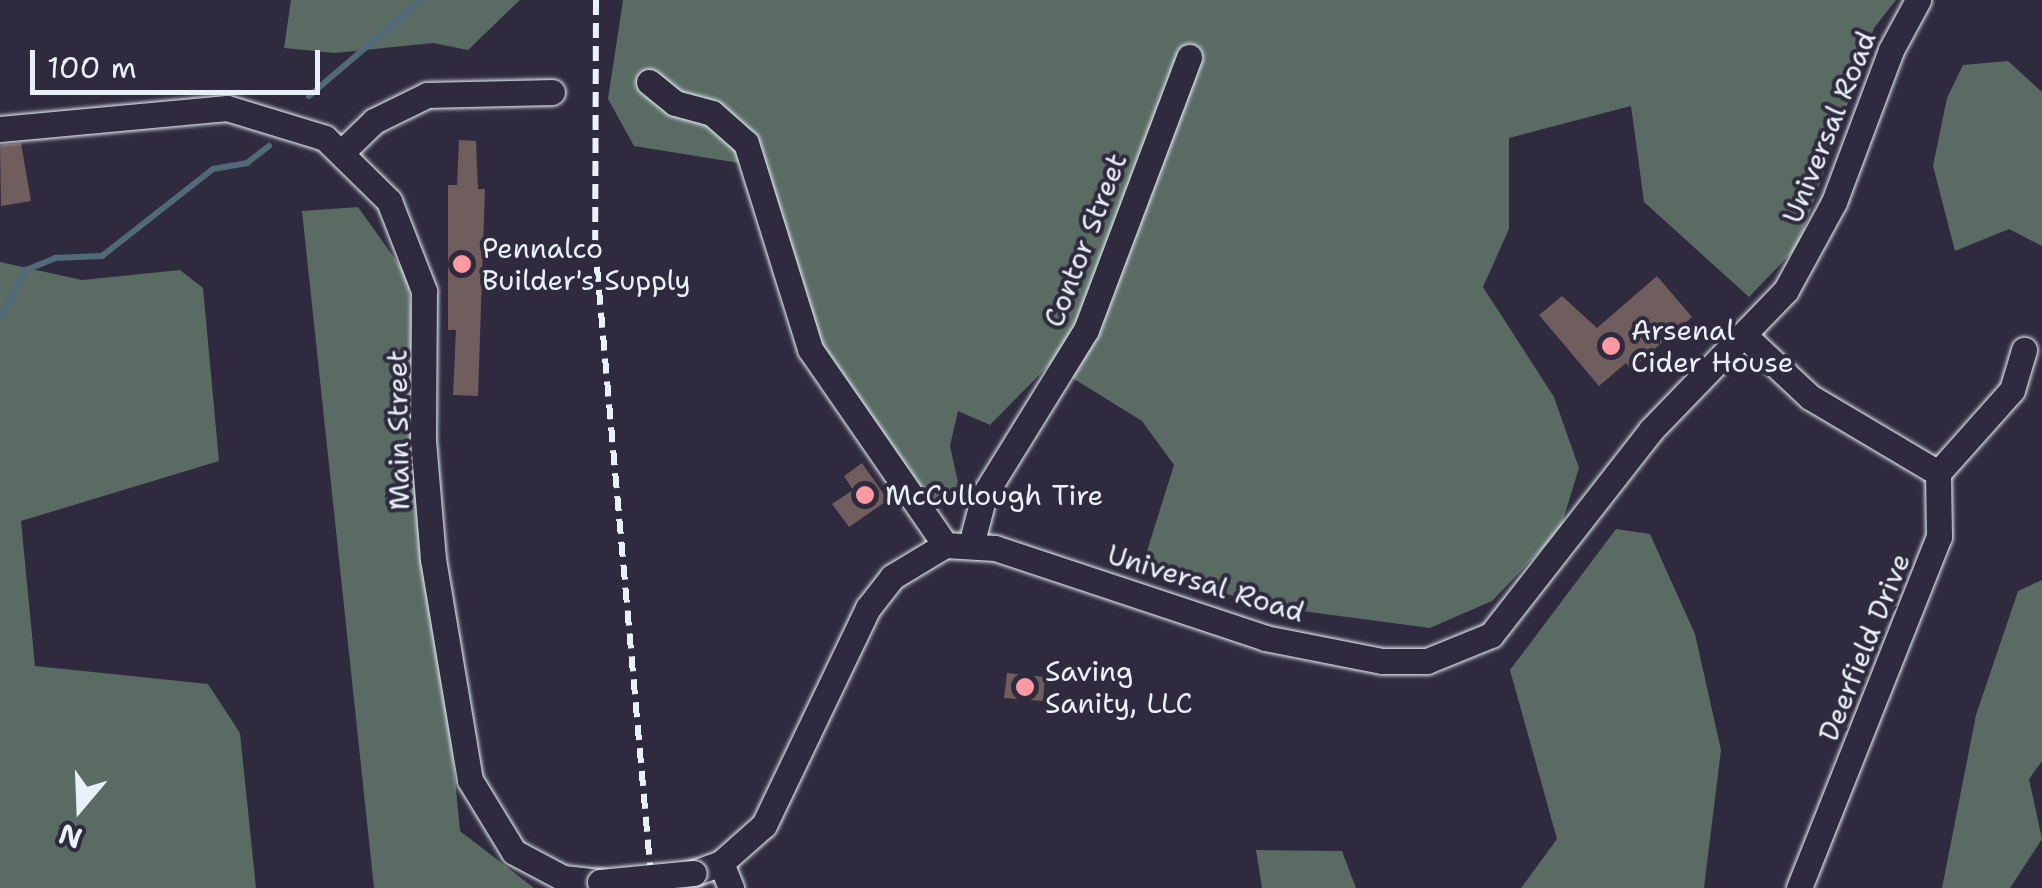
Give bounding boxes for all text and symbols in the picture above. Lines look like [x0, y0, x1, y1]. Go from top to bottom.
street label: Universal Road [1775, 26, 1883, 228]
scale bar [35, 30, 325, 92]
text: 100 m [47, 47, 137, 88]
street label: Contor Street [1036, 148, 1134, 332]
place label: Pennalco Builder's Supply [482, 231, 691, 297]
marker: Pennalco Builder's Supply [451, 253, 473, 275]
place label: Arsenal Cider House [1631, 313, 1793, 379]
marker: Arsenal Cider House [1600, 335, 1622, 357]
street label: Main Street [380, 349, 416, 511]
place label: McCullough Tire [885, 478, 1103, 512]
marker: McCullough Tire [854, 484, 876, 506]
street label: Universal Road [1103, 537, 1309, 629]
street label: Deerfield Drive [1811, 548, 1917, 746]
place label: Saving Sanity, LLC [1045, 654, 1193, 720]
marker: Saving Sanity, LLC [1014, 676, 1036, 698]
north arrow [30, 758, 130, 858]
text: N [54, 815, 87, 858]

